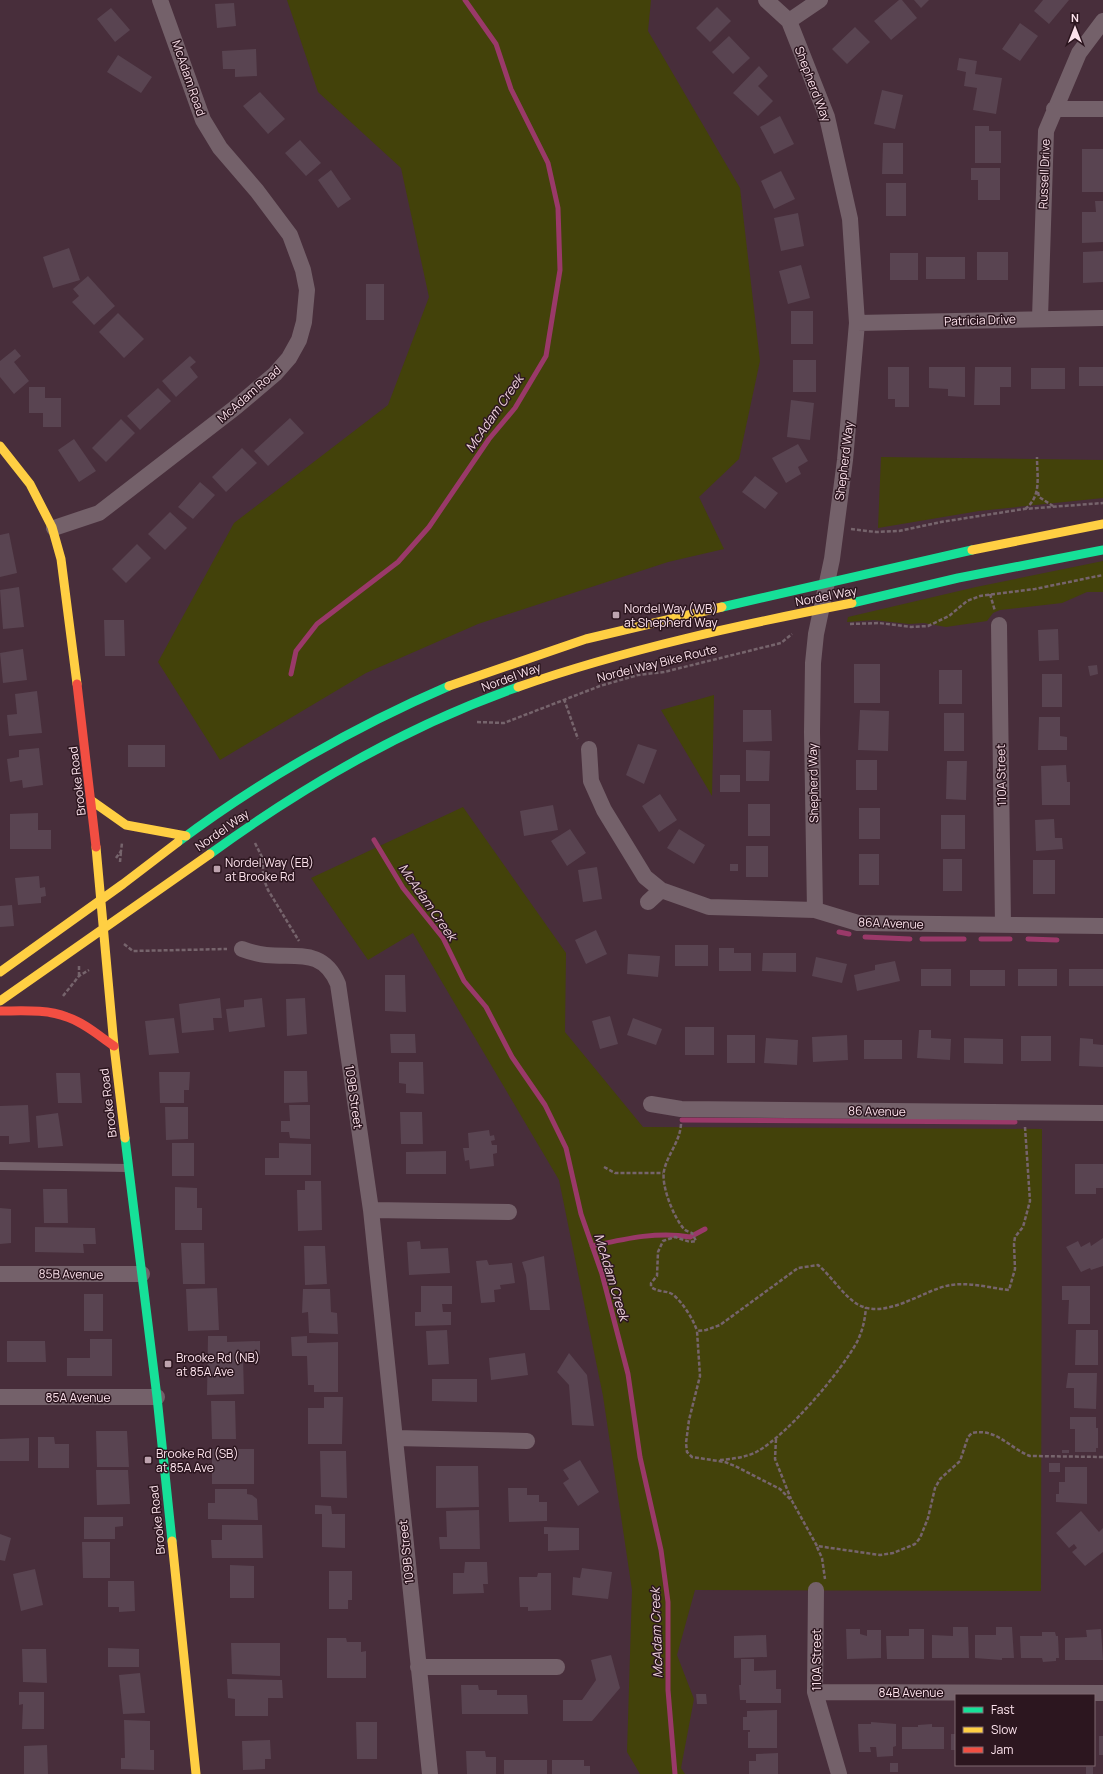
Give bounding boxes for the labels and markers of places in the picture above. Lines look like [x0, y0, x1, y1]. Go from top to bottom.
place label: Nordel Way (WB) at Shepherd Way [624, 600, 718, 631]
marker: Nordel Way (WB) at Shepherd Way [611, 610, 621, 620]
place label: Nordel Way (EB) at Brooke Rd [225, 854, 314, 885]
marker: Nordel Way (EB) at Brooke Rd [212, 864, 222, 874]
place label: Brooke Rd (NB) at 85A Ave [176, 1349, 260, 1380]
marker: Brooke Rd (NB) at 85A Ave [163, 1359, 173, 1369]
place label: Brooke Rd (SB) at 85A Ave [156, 1445, 239, 1476]
marker: Brooke Rd (SB) at 85A Ave [143, 1455, 153, 1465]

